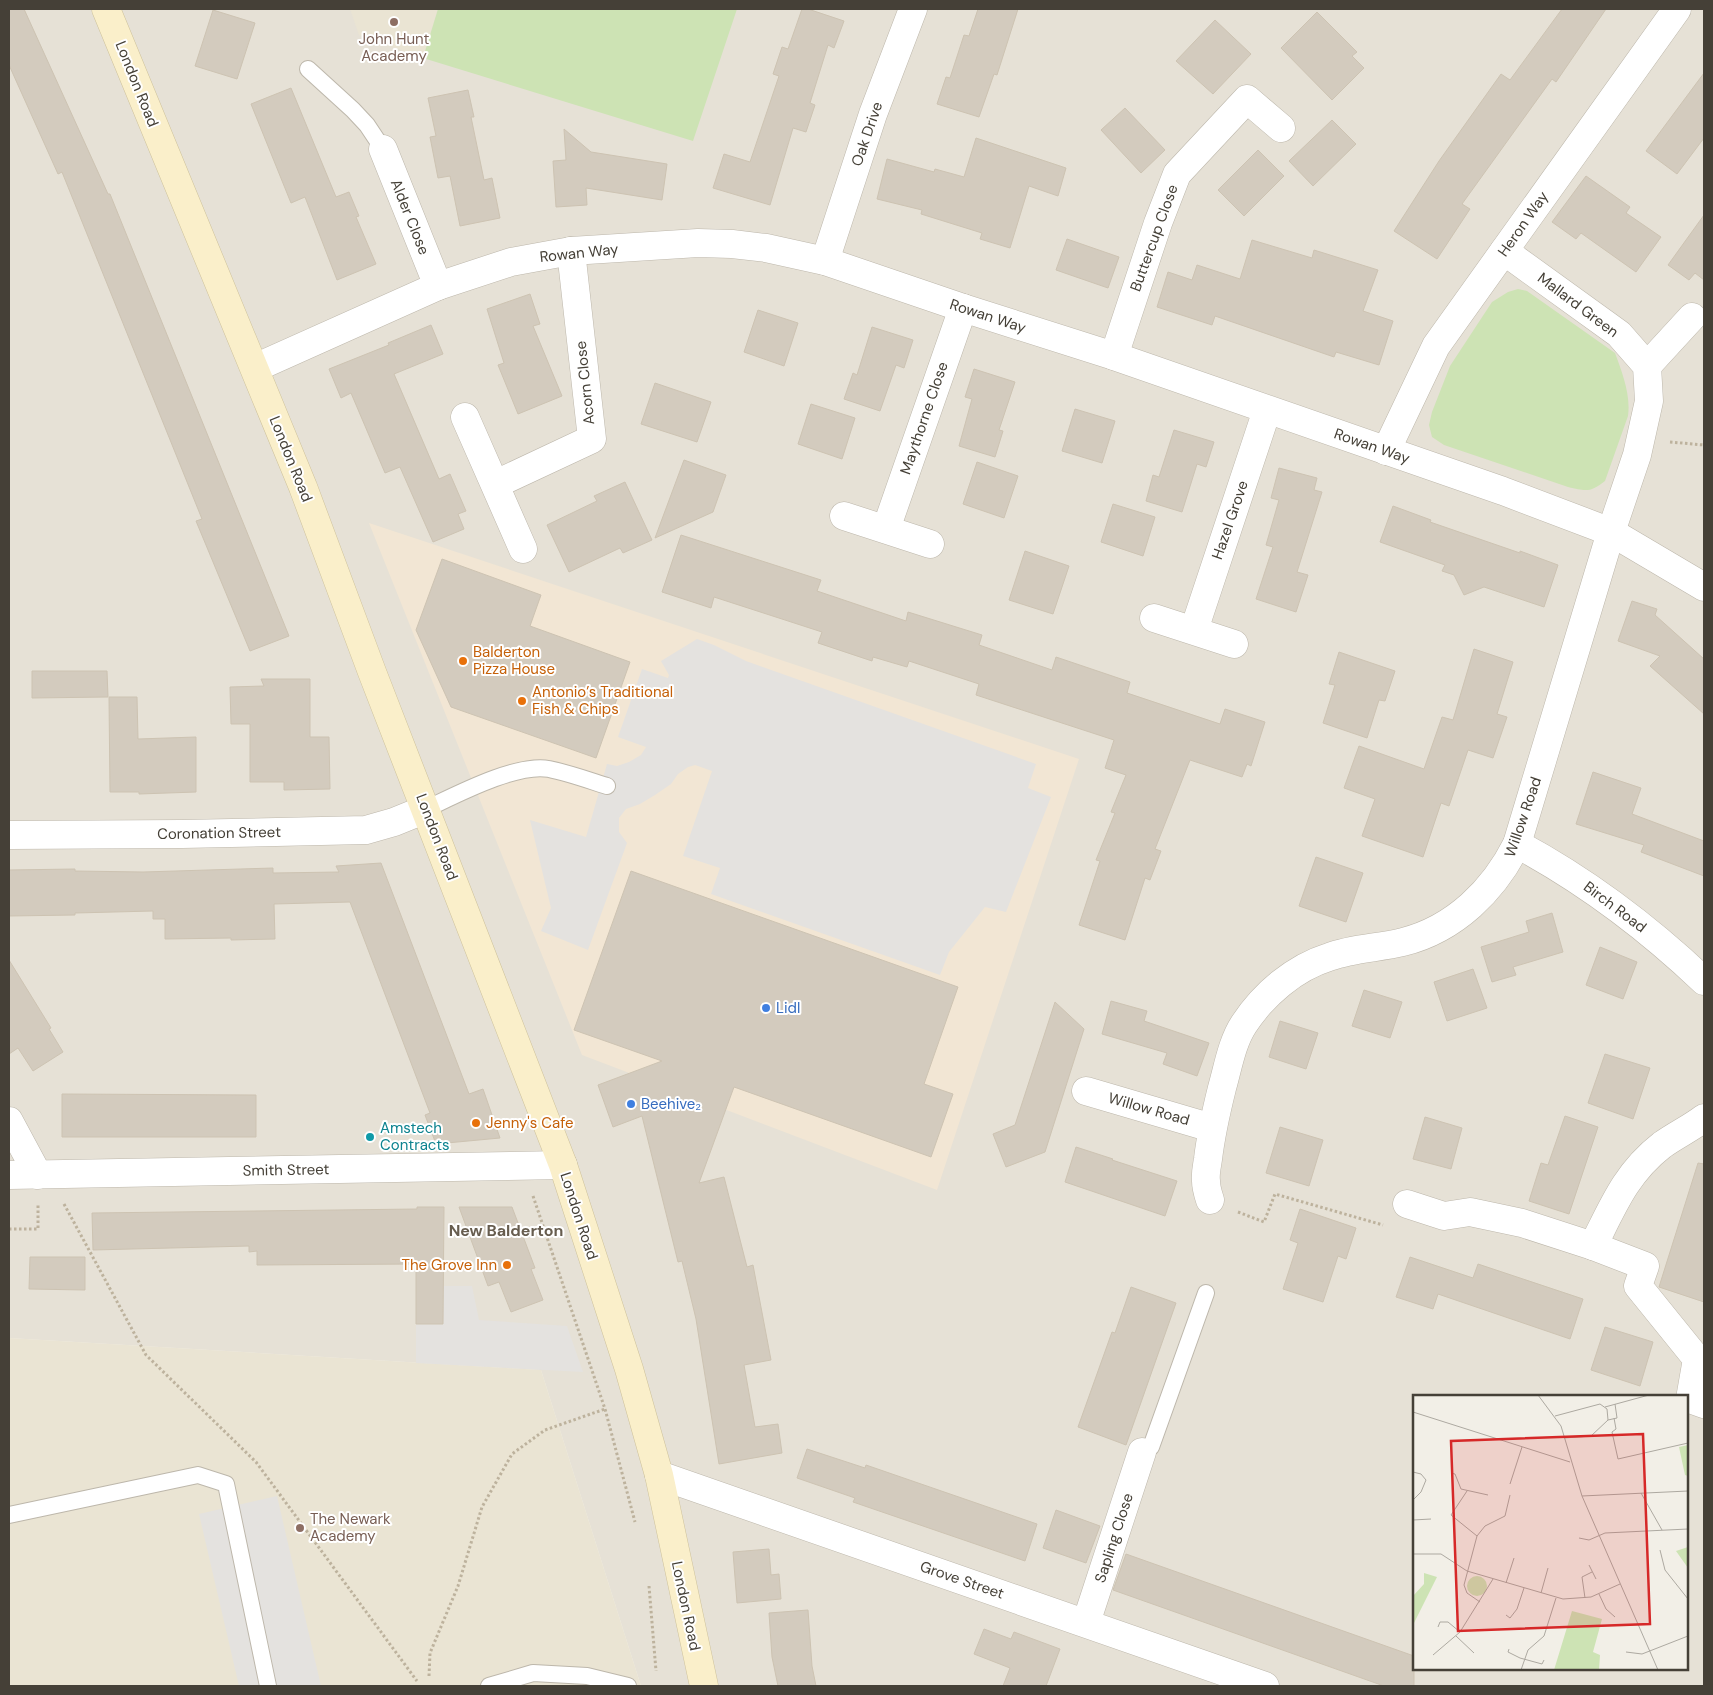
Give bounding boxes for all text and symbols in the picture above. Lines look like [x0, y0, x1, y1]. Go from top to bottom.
marker: John Hunt Academy [388, 16, 400, 28]
place label: John Hunt Academy [359, 29, 430, 66]
street label: London Road [111, 38, 163, 130]
street label: Oak Drive [847, 99, 887, 169]
street label: Alder Close [386, 176, 434, 258]
street label: Buttercup Close [1125, 182, 1183, 294]
street label: Heron Way [1493, 187, 1553, 261]
street label: Rowan Way [539, 239, 620, 267]
street label: Mallard Green [1533, 268, 1623, 342]
street label: Rowan Way [947, 294, 1029, 338]
street label: Acorn Close [571, 340, 599, 426]
street label: Maythorne Close [895, 359, 953, 477]
street label: London Road [265, 413, 317, 505]
street label: Rowan Way [1331, 424, 1413, 469]
street label: Hazel Grove [1207, 478, 1253, 562]
place label: Balderton Pizza House [473, 642, 555, 679]
marker: Balderton Pizza House [457, 655, 469, 667]
place label: Antonio’s Traditional Fish & Chips [532, 682, 673, 719]
marker: Antonio’s Traditional Fish & Chips [516, 695, 528, 707]
street label: Willow Road [1500, 774, 1546, 860]
street label: London Road [411, 791, 463, 883]
street label: Coronation Street [157, 822, 281, 844]
street label: Birch Road [1579, 877, 1651, 937]
place label: Lidl [776, 998, 800, 1018]
marker: Lidl [760, 1002, 772, 1014]
street label: Willow Road [1106, 1088, 1192, 1130]
place label: Beehive₂ [641, 1094, 701, 1114]
marker: Beehive₂ [625, 1098, 637, 1110]
place label: Jenny's Cafe [486, 1113, 574, 1133]
marker: Jenny's Cafe [470, 1117, 482, 1129]
place label: Amstech Contracts [380, 1118, 450, 1155]
marker: Amstech Contracts [364, 1131, 376, 1143]
street label: Smith Street [242, 1159, 330, 1181]
street label: London Road [555, 1170, 603, 1262]
district label: New Balderton [449, 1220, 563, 1241]
place label: The Grove Inn [402, 1255, 497, 1275]
marker: The Grove Inn [501, 1259, 513, 1271]
inset map [1413, 1395, 1688, 1670]
street label: Sapling Close [1090, 1491, 1138, 1585]
place label: The Newark Academy [310, 1509, 391, 1546]
marker: The Newark Academy [294, 1522, 306, 1534]
street label: Grove Street [917, 1556, 1007, 1604]
street label: London Road [667, 1559, 705, 1653]

